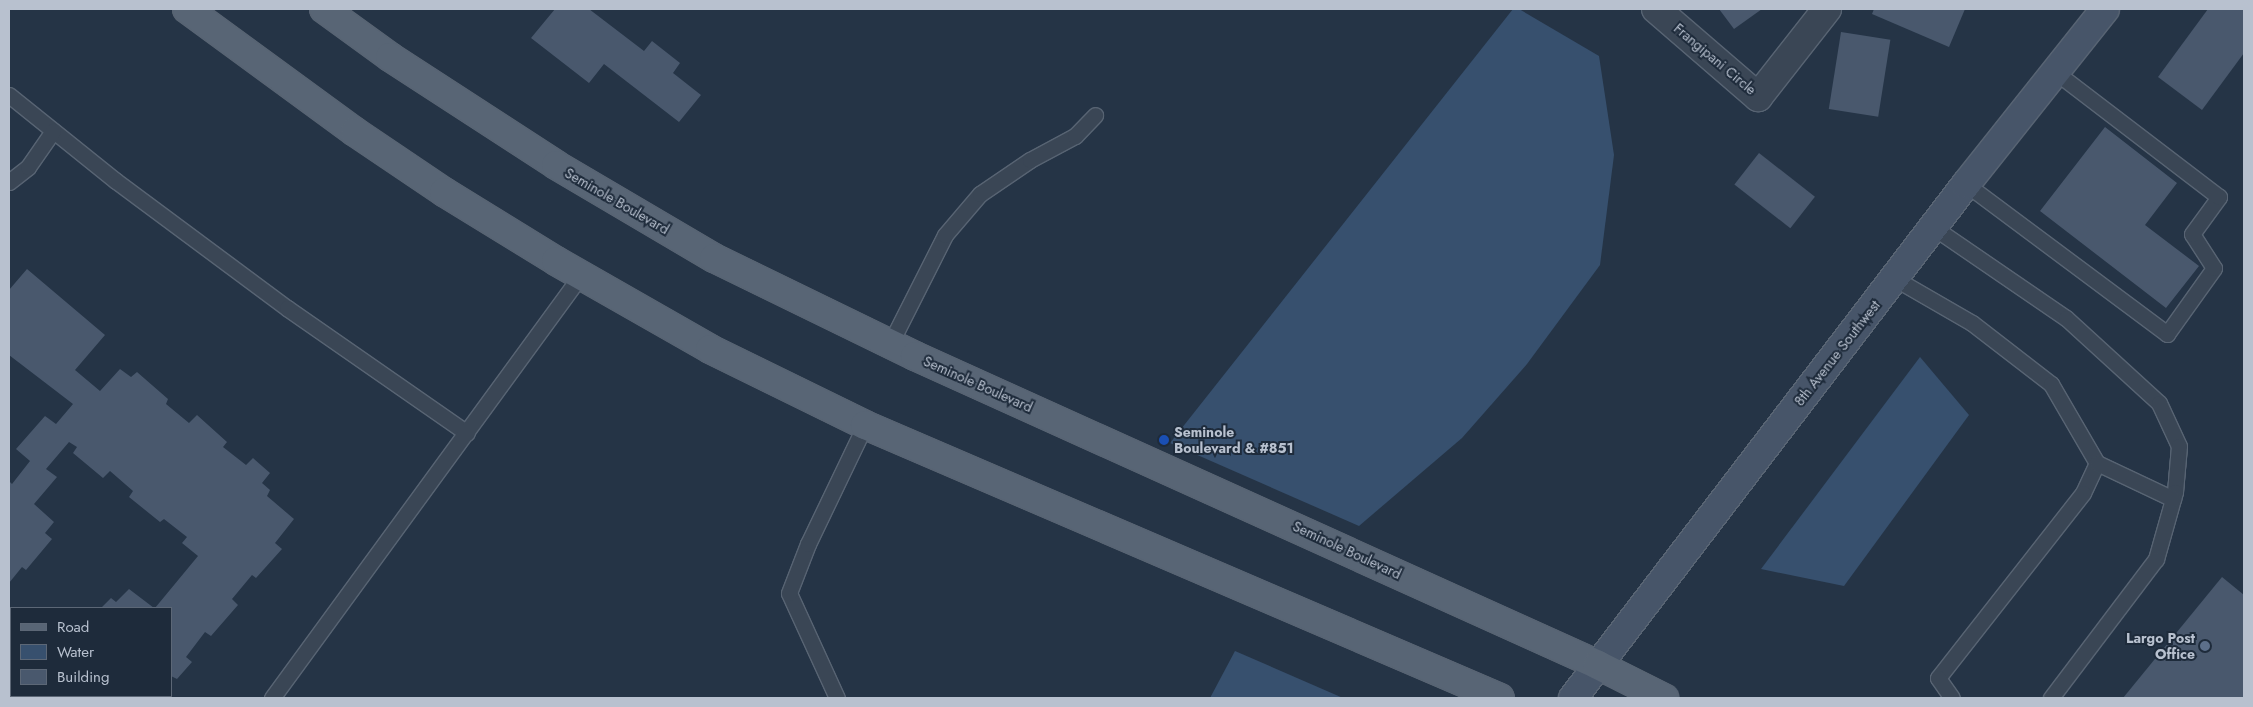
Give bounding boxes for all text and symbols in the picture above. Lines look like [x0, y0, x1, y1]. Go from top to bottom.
street label: Frangipani Circle [1671, 20, 1759, 98]
street label: Seminole Boulevard [562, 164, 672, 238]
street label: 8th Avenue Southwest [1791, 297, 1883, 409]
street label: Seminole Boulevard [921, 352, 1035, 416]
place label: Seminole Boulevard & #851 [1174, 424, 1294, 457]
marker: Seminole Boulevard & #851 [1158, 434, 1170, 446]
street label: Seminole Boulevard [1290, 518, 1404, 582]
legend [10, 607, 172, 697]
text: Road [57, 616, 89, 638]
place label: Largo Post Office [2126, 630, 2195, 662]
marker: Largo Post Office [2199, 640, 2211, 652]
text: Water [57, 641, 94, 663]
text: Building [57, 666, 109, 688]

